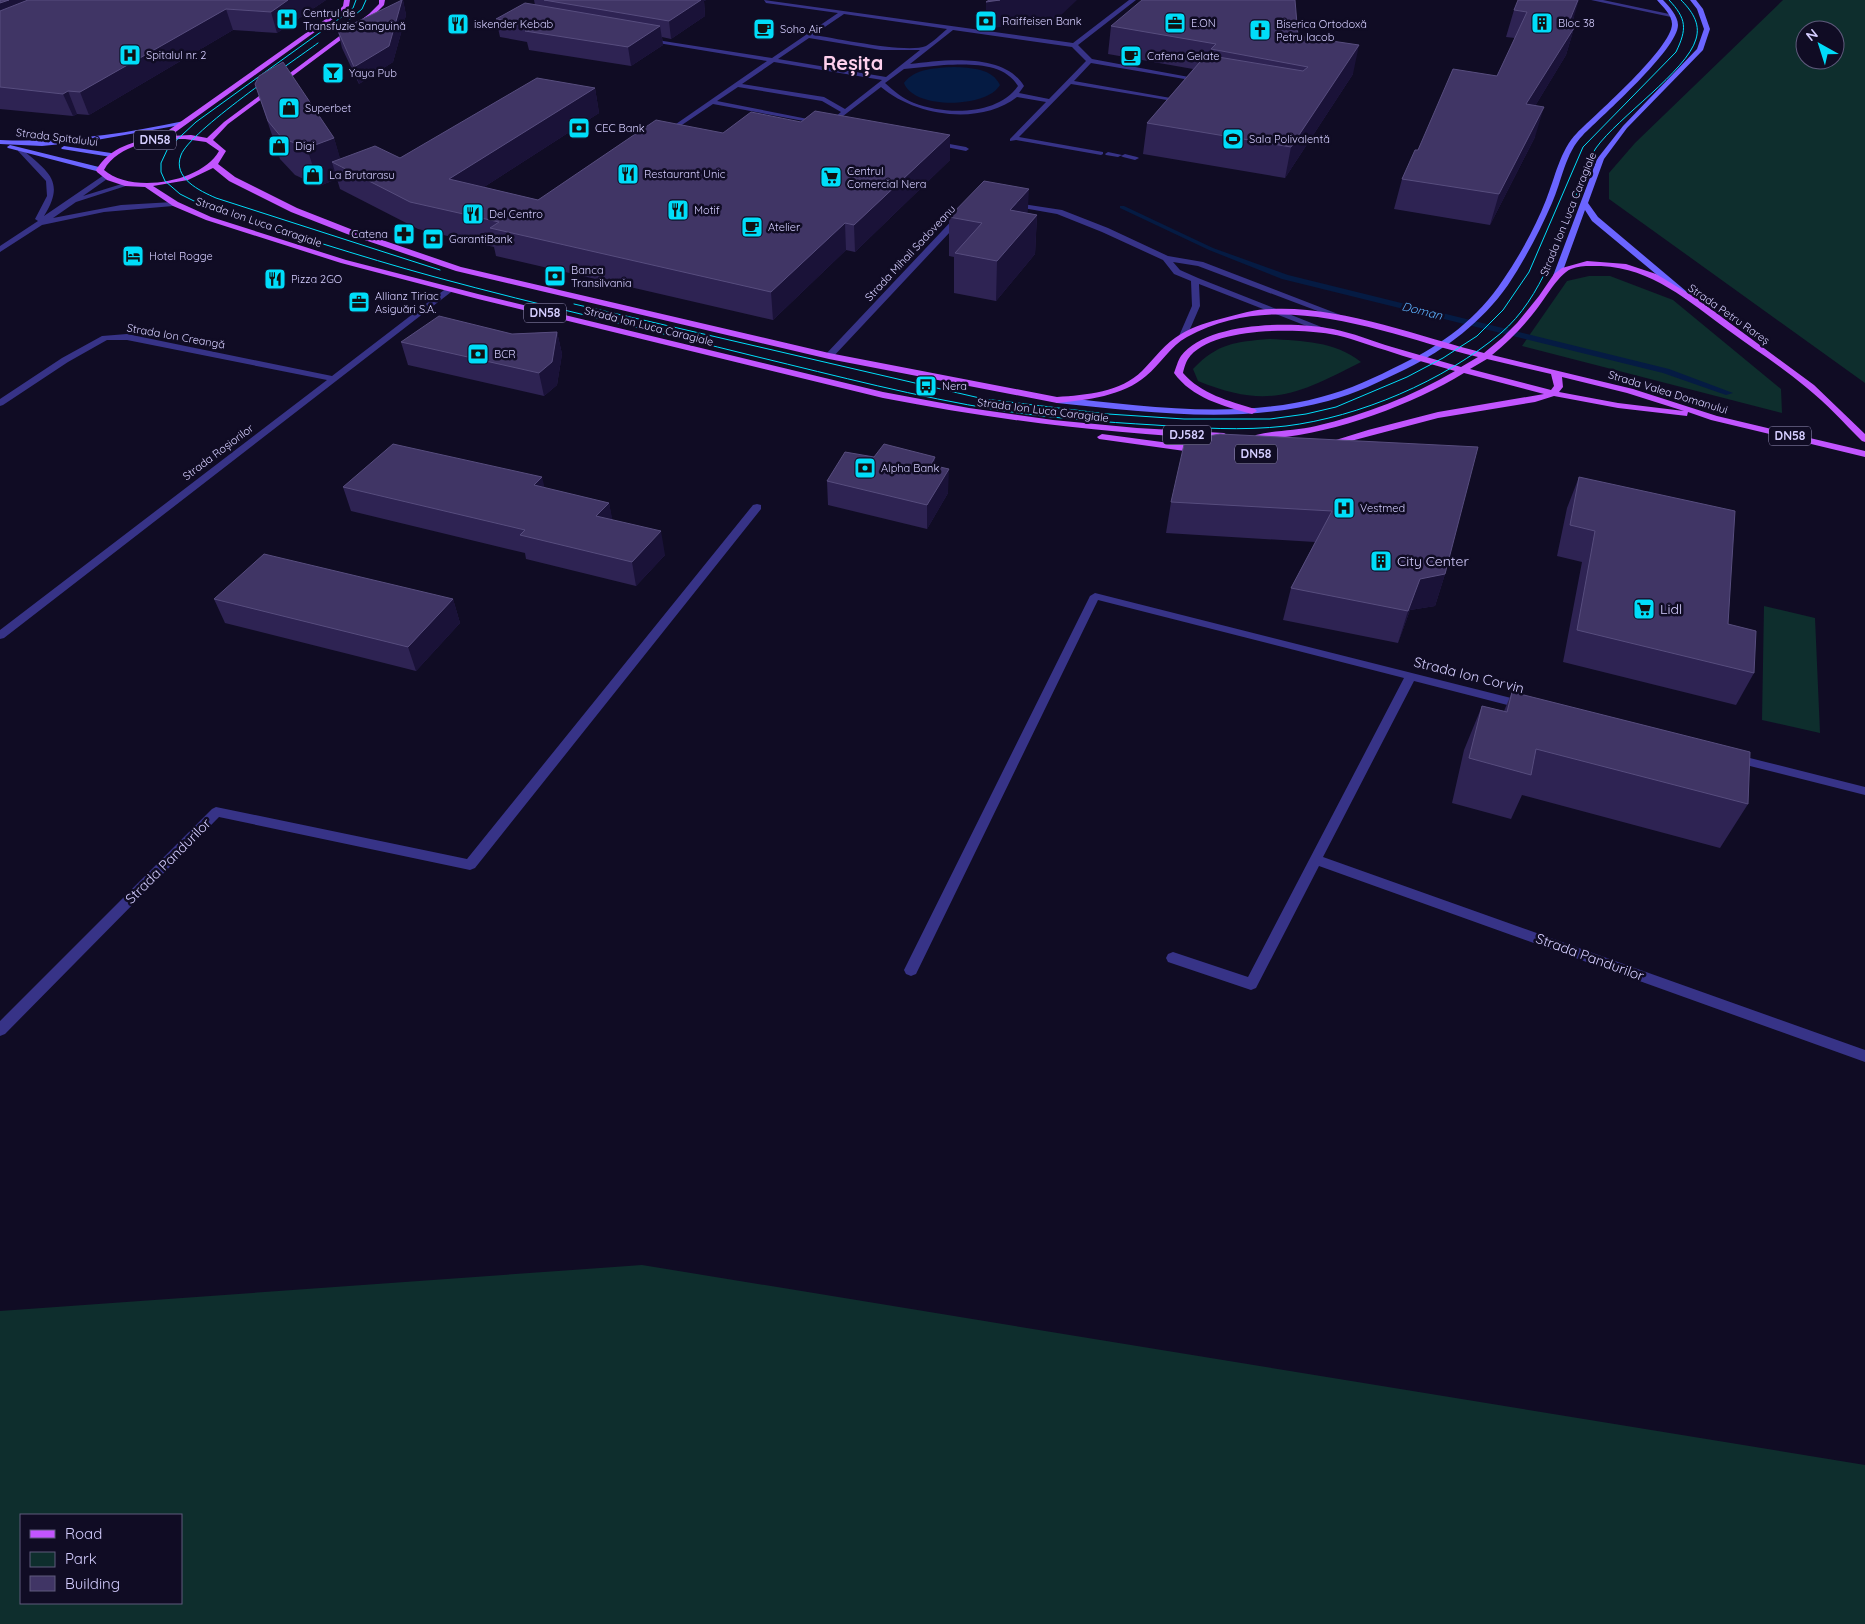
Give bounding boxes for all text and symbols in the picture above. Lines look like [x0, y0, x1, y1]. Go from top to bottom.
place label: Centrul de Transfuzie Sanguină [303, 6, 406, 33]
hospital icon: Centrul de Transfuzie Sanguină [275, 7, 299, 31]
bank icon: Raiffeisen Bank [974, 9, 998, 33]
office icon: E.ON [1163, 11, 1187, 35]
building icon: Bloc 38 [1530, 11, 1554, 35]
restaurant icon: iskender Kebab [446, 12, 470, 36]
place label: Raiffeisen Bank [1002, 14, 1082, 28]
place label: E.ON [1191, 16, 1216, 30]
place label: Bloc 38 [1558, 16, 1595, 30]
place label: iskender Kebab [474, 17, 554, 31]
cafe icon: Soho Air [752, 17, 776, 41]
place label: Biserica Ortodoxă Petru Iacob [1276, 17, 1367, 44]
church icon: Biserica Ortodoxă Petru Iacob [1248, 18, 1272, 42]
north arrow [1795, 20, 1845, 70]
place label: Soho Air [780, 22, 823, 36]
text: N [1802, 25, 1821, 45]
hospital icon: Spitalul nr. 2 [118, 43, 142, 67]
cafe icon: Cafena Gelate [1119, 44, 1143, 68]
place label: Spitalul nr. 2 [146, 48, 206, 62]
place label: Cafena Gelate [1147, 49, 1220, 63]
district label: Reșița [823, 50, 883, 76]
bar icon: Yaya Pub [321, 61, 345, 85]
place label: Yaya Pub [349, 66, 397, 80]
shop icon: Superbet [277, 96, 301, 120]
place label: Superbet [305, 101, 351, 115]
bank icon: CEC Bank [567, 116, 591, 140]
place label: CEC Bank [595, 121, 645, 135]
street label: Strada Spitalului [15, 125, 99, 149]
sports icon: Sala Polivalentă [1221, 127, 1245, 151]
road number: DN58 [134, 130, 176, 150]
place label: Sala Polivalentă [1249, 132, 1330, 146]
shop icon: Digi [267, 134, 291, 158]
place label: Digi [295, 139, 314, 153]
street label: Strada Ion Luca Caragiale [1537, 150, 1599, 278]
restaurant icon: Restaurant Unic [616, 162, 640, 186]
shop icon: La Brutarasu [301, 163, 325, 187]
place label: Centrul Comercial Nera [847, 164, 926, 191]
supermarket icon: Centrul Comercial Nera [819, 165, 843, 189]
place label: Restaurant Unic [644, 167, 726, 181]
place label: La Brutarasu [329, 168, 395, 182]
street label: Strada Ion Luca Caragiale [194, 194, 324, 250]
restaurant icon: Motif [666, 198, 690, 222]
restaurant icon: Del Centro [461, 202, 485, 226]
street label: Strada Mihail Sadoveanu [862, 202, 958, 304]
place label: Motif [694, 203, 720, 217]
place label: Del Centro [489, 207, 543, 221]
cafe icon: Atelier [740, 215, 764, 239]
place label: Atelier [768, 220, 801, 234]
pharmacy icon: Catena [392, 222, 416, 246]
place label: Catena [351, 227, 388, 241]
bank icon: GarantiBank [421, 227, 445, 251]
place label: GarantiBank [449, 232, 513, 246]
hotel icon: Hotel Rogge [121, 244, 145, 268]
place label: Hotel Rogge [149, 249, 213, 263]
place label: Banca Transilvania [571, 263, 632, 290]
bank icon: Banca Transilvania [543, 264, 567, 288]
restaurant icon: Pizza 2GO [263, 267, 287, 291]
place label: Pizza 2GO [291, 272, 342, 286]
street label: Strada Petru Rareș [1686, 281, 1772, 347]
place label: Allianz Tiriac Asiguări S.A. [375, 289, 439, 316]
office icon: Allianz Tiriac Asiguări S.A. [347, 290, 371, 314]
water label: Doman [1400, 298, 1445, 323]
street label: Strada Ion Luca Caragiale [583, 303, 715, 349]
road number: DN58 [524, 304, 566, 322]
street label: Strada Ion Creangă [126, 320, 226, 352]
bank icon: BCR [466, 342, 490, 366]
place label: BCR [494, 347, 516, 361]
street label: Strada Valea Domanului [1607, 367, 1729, 417]
bus stop icon: Nera [914, 374, 938, 398]
place label: Nera [942, 379, 967, 393]
street label: Strada Ion Luca Caragiale [976, 395, 1110, 425]
street label: Strada Roșiorilor [180, 420, 257, 483]
road number: DJ582 [1163, 426, 1211, 444]
road number: DN58 [1769, 426, 1811, 446]
road number: DN58 [1235, 444, 1277, 464]
bank icon: Alpha Bank [853, 456, 877, 480]
place label: Alpha Bank [881, 461, 939, 475]
hospital icon: Vestmed [1332, 496, 1356, 520]
place label: Vestmed [1360, 501, 1405, 515]
building icon: City Center [1369, 549, 1393, 573]
place label: City Center [1397, 552, 1469, 570]
supermarket icon: Lidl [1632, 597, 1656, 621]
place label: Lidl [1660, 600, 1682, 618]
street label: Strada Ion Corvin [1412, 653, 1526, 697]
street label: Strada Pandurilor [121, 814, 215, 908]
street label: Strada Pandurilor [1533, 929, 1647, 985]
legend [20, 1514, 182, 1604]
text: Road [65, 1524, 102, 1543]
text: Park [65, 1549, 97, 1568]
text: Building [65, 1574, 120, 1593]

